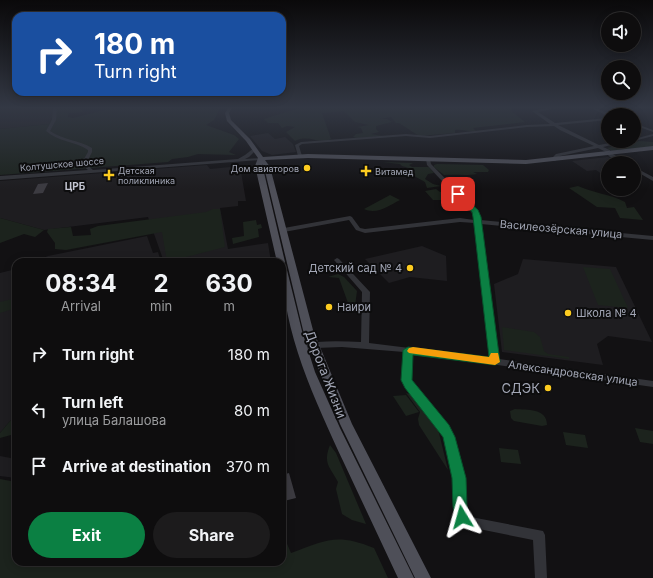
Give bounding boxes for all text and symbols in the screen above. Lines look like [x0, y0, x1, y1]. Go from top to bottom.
map controls [601, 12, 641, 196]
button: sound [601, 12, 641, 52]
text: 180 m [94, 27, 175, 61]
icon: right [28, 28, 80, 80]
button: search [601, 60, 641, 100]
text: Turn right [94, 61, 177, 82]
button: + [601, 108, 641, 148]
street label: Колтушское шоссе [19, 155, 105, 173]
button: − [601, 156, 641, 196]
place label: Дом авиаторов [231, 163, 299, 174]
marker: Дом авиаторов [302, 163, 312, 173]
place label: Детская поликлиника [118, 165, 175, 186]
marker: Витамед [360, 165, 372, 177]
place label: Витамед [375, 166, 414, 177]
marker: Детская поликлиника [103, 169, 115, 181]
pin [441, 177, 475, 211]
district label: ЦРБ [65, 180, 86, 192]
icon: arrive [447, 183, 469, 205]
street label: Василеозёрская улица [499, 217, 623, 241]
place label: Детский сад № 4 [309, 261, 402, 275]
marker: Детский сад № 4 [405, 263, 415, 273]
text: 08:34 [45, 269, 117, 298]
text: 2 [154, 269, 169, 298]
text: 630 [205, 269, 253, 298]
text: Arrival [61, 298, 101, 314]
text: min [150, 298, 172, 314]
text: m [223, 298, 235, 314]
place label: Наири [337, 300, 371, 314]
marker: Наири [324, 302, 334, 312]
place label: Школа № 4 [576, 306, 637, 320]
marker: Школа № 4 [563, 308, 573, 318]
street label: Дорога Жизни [302, 328, 350, 420]
icon: right [28, 343, 50, 365]
text: Turn right [62, 345, 134, 364]
text: 180 m [228, 345, 270, 364]
street label: Александровская улица [507, 357, 639, 389]
place label: СДЭК [502, 380, 540, 396]
marker: СДЭК [543, 383, 553, 393]
text: Turn left [62, 393, 123, 412]
icon: left [28, 399, 50, 421]
text: 80 m [234, 401, 270, 420]
text: улица Балашова [62, 412, 166, 428]
icon: arrive [28, 455, 50, 477]
text: Arrive at destination [62, 457, 211, 476]
text: 370 m [226, 457, 270, 476]
position arrow [441, 496, 483, 538]
button: Exit [28, 512, 145, 558]
button: Share [153, 512, 270, 558]

